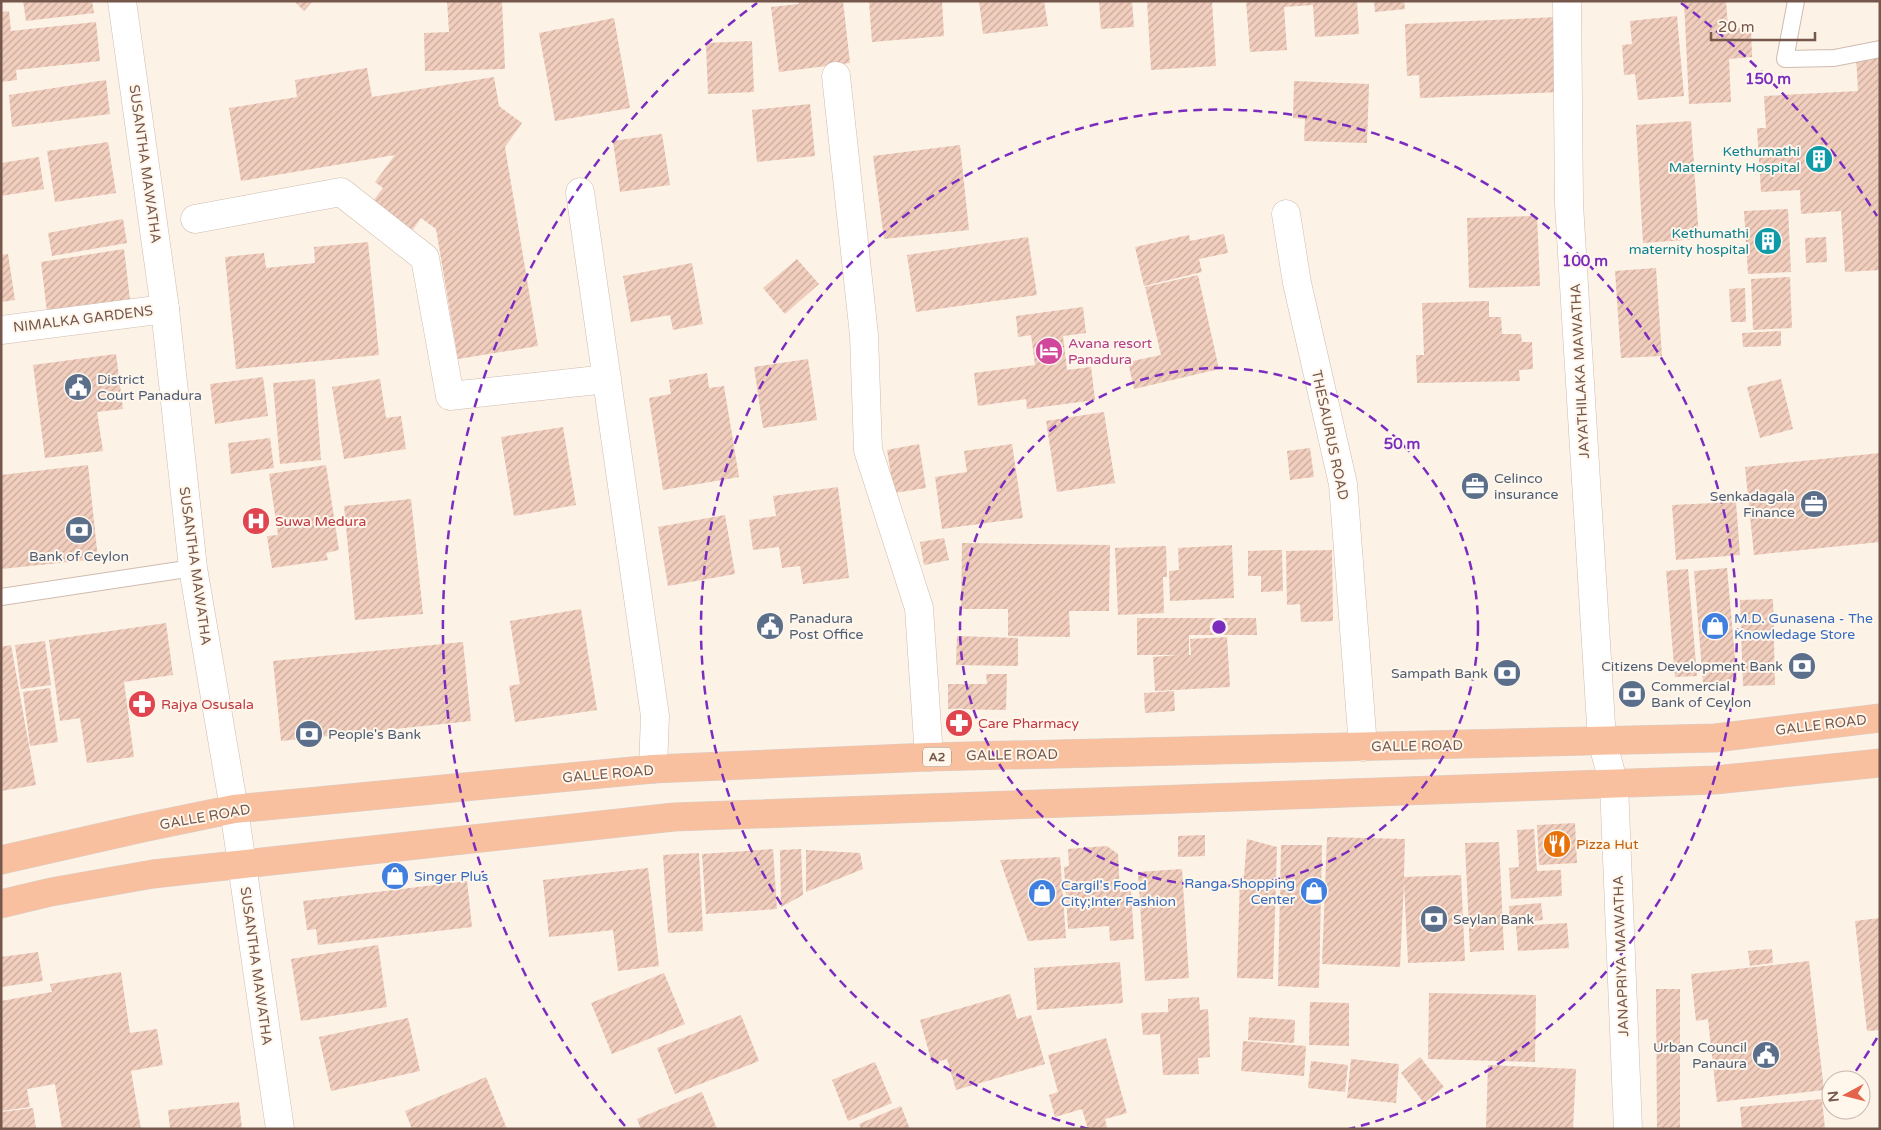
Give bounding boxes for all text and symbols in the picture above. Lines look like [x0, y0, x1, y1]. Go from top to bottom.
scale bar [1711, 10, 1815, 42]
text: 20 m [1718, 18, 1755, 36]
text: 150 m [1745, 70, 1791, 88]
street label: SUSANTHA MAWATHA [125, 84, 165, 244]
place label: Kethumathi Materninty Hospital [1669, 143, 1800, 176]
building icon: Kethumathi Materninty Hospital [1804, 144, 1834, 174]
place label: Kethumathi maternity hospital [1629, 225, 1749, 258]
building icon: Kethumathi maternity hospital [1753, 226, 1783, 256]
text: 100 m [1562, 252, 1608, 270]
street label: JAYATHILAKA MAWATHA [1567, 283, 1593, 459]
street label: NIMALKA GARDENS [12, 302, 154, 336]
place label: Avana resort Panadura [1068, 335, 1153, 368]
hotel icon: Avana resort Panadura [1034, 336, 1064, 366]
street label: THESAURUS ROAD [1308, 368, 1352, 502]
place label: District Court Panadura [97, 371, 202, 404]
public building icon: District Court Panadura [63, 372, 93, 402]
text: 50 m [1384, 435, 1420, 453]
place label: Celinco insurance [1494, 470, 1558, 503]
office icon: Celinco insurance [1460, 471, 1490, 501]
street label: SUSANTHA MAWATHA [175, 486, 215, 646]
place label: Senkadagala Finance [1710, 488, 1795, 521]
office icon: Senkadagala Finance [1799, 489, 1829, 519]
hospital icon: Suwa Medura [241, 506, 271, 536]
place label: Suwa Medura [275, 513, 366, 530]
bank icon: Bank of Ceylon [64, 515, 94, 545]
place label: Bank of Ceylon [29, 548, 129, 565]
place label: Panadura Post Office [789, 610, 864, 643]
place label: M.D. Gunasena - The Knowledage Store [1734, 610, 1873, 643]
public building icon: Panadura Post Office [755, 611, 785, 641]
shop icon: M.D. Gunasena - The Knowledage Store [1700, 611, 1730, 641]
centre of rings [1210, 618, 1228, 636]
bank icon: Citizens Development Bank [1787, 651, 1817, 681]
bank icon: Sampath Bank [1492, 658, 1522, 688]
place label: Citizens Development Bank [1601, 658, 1783, 675]
place label: Sampath Bank [1391, 665, 1488, 682]
place label: Commercial Bank of Ceylon [1651, 678, 1751, 711]
bank icon: Commercial Bank of Ceylon [1617, 679, 1647, 709]
pharmacy icon: Rajya Osusala [127, 689, 157, 719]
place label: Rajya Osusala [161, 696, 254, 713]
pharmacy icon: Care Pharmacy [944, 708, 974, 738]
street label: GALLE ROAD [1774, 711, 1868, 739]
place label: Care Pharmacy [978, 715, 1080, 732]
bank icon: People's Bank [294, 719, 324, 749]
place label: People's Bank [328, 726, 421, 743]
street label: GALLE ROAD [1371, 737, 1463, 755]
street label: GALLE ROAD [966, 746, 1058, 764]
road number: A2 [923, 748, 951, 766]
street label: GALLE ROAD [562, 762, 654, 786]
street label: GALLE ROAD [158, 801, 252, 833]
restaurant icon: Pizza Hut [1542, 829, 1572, 859]
place label: Pizza Hut [1576, 836, 1639, 853]
shop icon: Singer Plus [380, 861, 410, 891]
place label: Singer Plus [414, 868, 489, 885]
place label: Ranga Shopping Center [1184, 875, 1296, 908]
street label: JANAPRIYA MAWATHA [1610, 875, 1632, 1037]
shop icon: Ranga Shopping Center [1299, 876, 1329, 906]
place label: Cargil's Food City;Inter Fashion [1061, 877, 1176, 910]
shop icon: Cargil's Food City;Inter Fashion [1027, 878, 1057, 908]
street label: SUSANTHA MAWATHA [236, 886, 276, 1046]
bank icon: Seylan Bank [1419, 904, 1449, 934]
place label: Seylan Bank [1453, 911, 1535, 928]
place label: Urban Council Panaura [1653, 1039, 1747, 1072]
public building icon: Urban Council Panaura [1751, 1040, 1781, 1070]
north arrow [1821, 1070, 1871, 1120]
text: N [1824, 1090, 1843, 1103]

